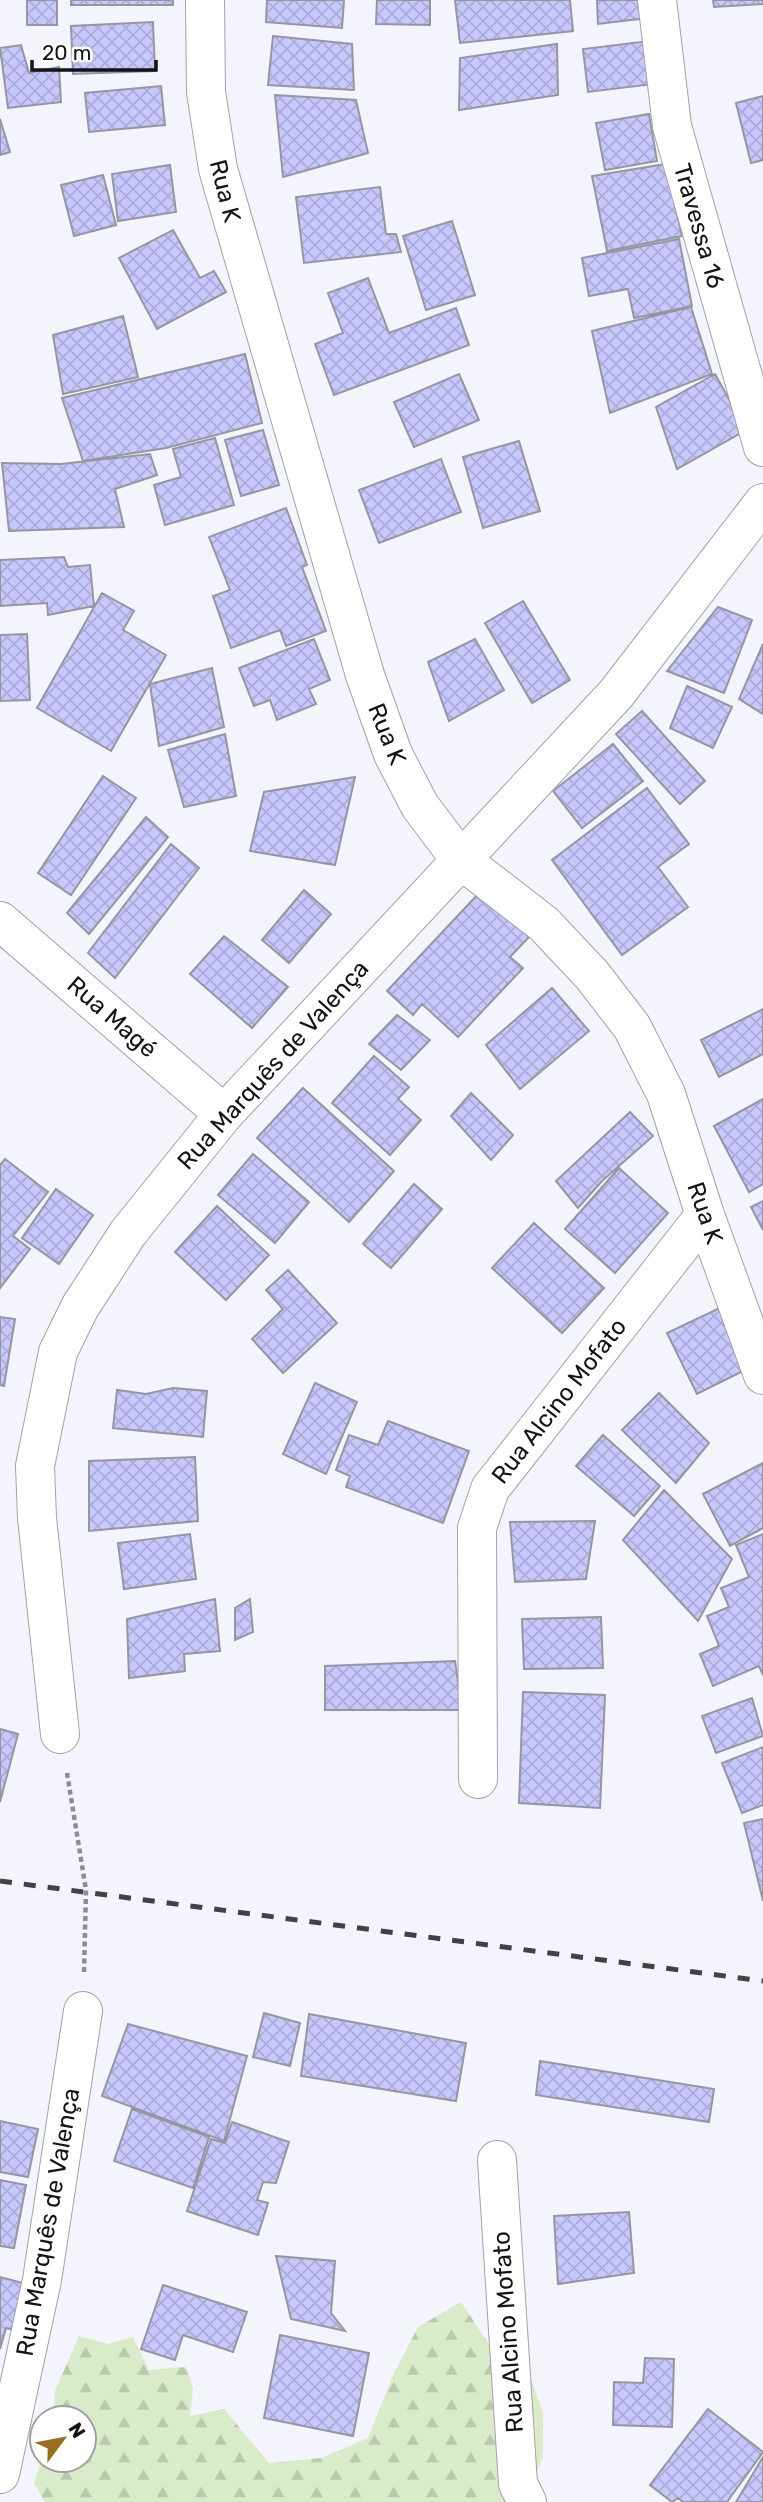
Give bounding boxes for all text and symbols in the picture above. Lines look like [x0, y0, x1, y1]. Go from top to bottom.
scale bar [32, 28, 156, 72]
text: 20 m [42, 40, 91, 65]
street label: Rua K [204, 157, 246, 226]
street label: Travessa 16 [668, 160, 730, 292]
street label: Rua K [362, 699, 412, 769]
street label: Rua Marquês de Valença [172, 955, 374, 1175]
street label: Rua Magé [62, 971, 162, 1063]
street label: Rua K [681, 1178, 729, 1248]
street label: Rua Alcino Mofato [486, 1313, 632, 1489]
street label: Rua Marquês de Valença [11, 2086, 85, 2358]
street label: Rua Alcino Mofato [487, 2230, 529, 2434]
north arrow [28, 2404, 98, 2474]
text: N [64, 2418, 90, 2442]

